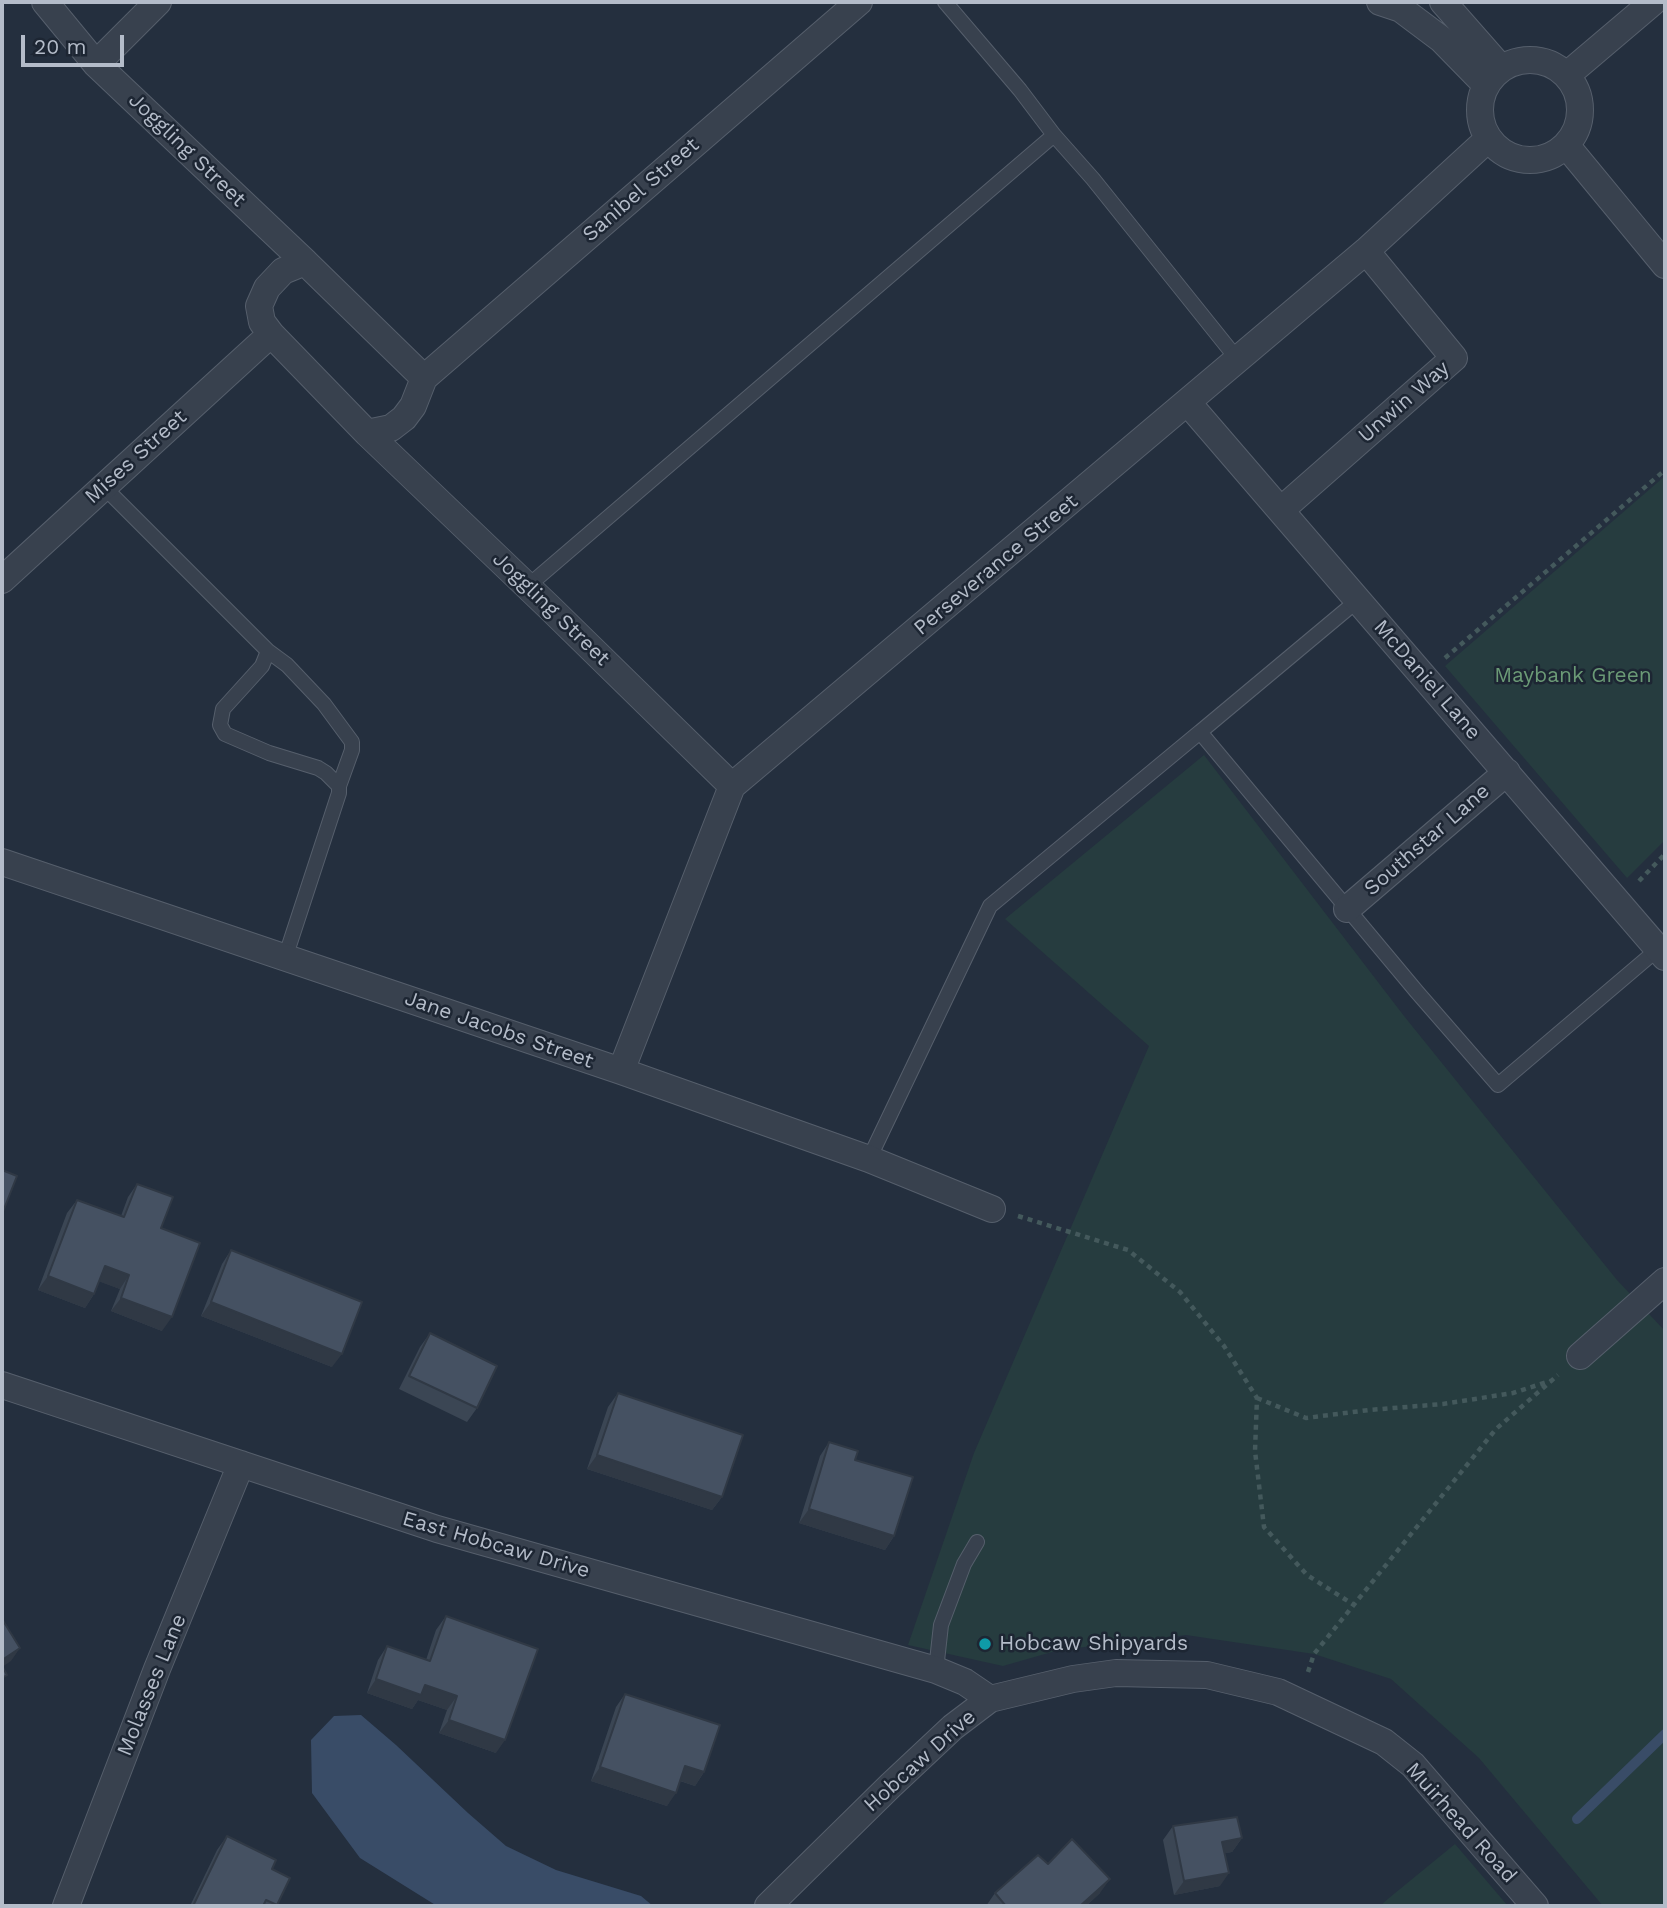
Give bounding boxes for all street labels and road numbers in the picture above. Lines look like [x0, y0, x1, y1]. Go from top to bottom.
street label: Joggling Street [123, 88, 251, 212]
street label: Sanibel Street [578, 133, 704, 247]
street label: Unwin Way [1353, 356, 1455, 448]
street label: Mises Street [80, 405, 192, 509]
street label: Perseverance Street [909, 489, 1083, 641]
street label: Joggling Street [487, 547, 615, 671]
street label: McDaniel Lane [1368, 615, 1486, 745]
street label: Southstar Lane [1359, 779, 1495, 901]
street label: Jane Jacobs Street [401, 986, 597, 1074]
street label: East Hobcaw Drive [399, 1506, 593, 1584]
street label: Molasses Lane [112, 1610, 192, 1760]
street label: Hobcaw Drive [859, 1704, 981, 1818]
street label: Muirhead Road [1400, 1758, 1522, 1888]

